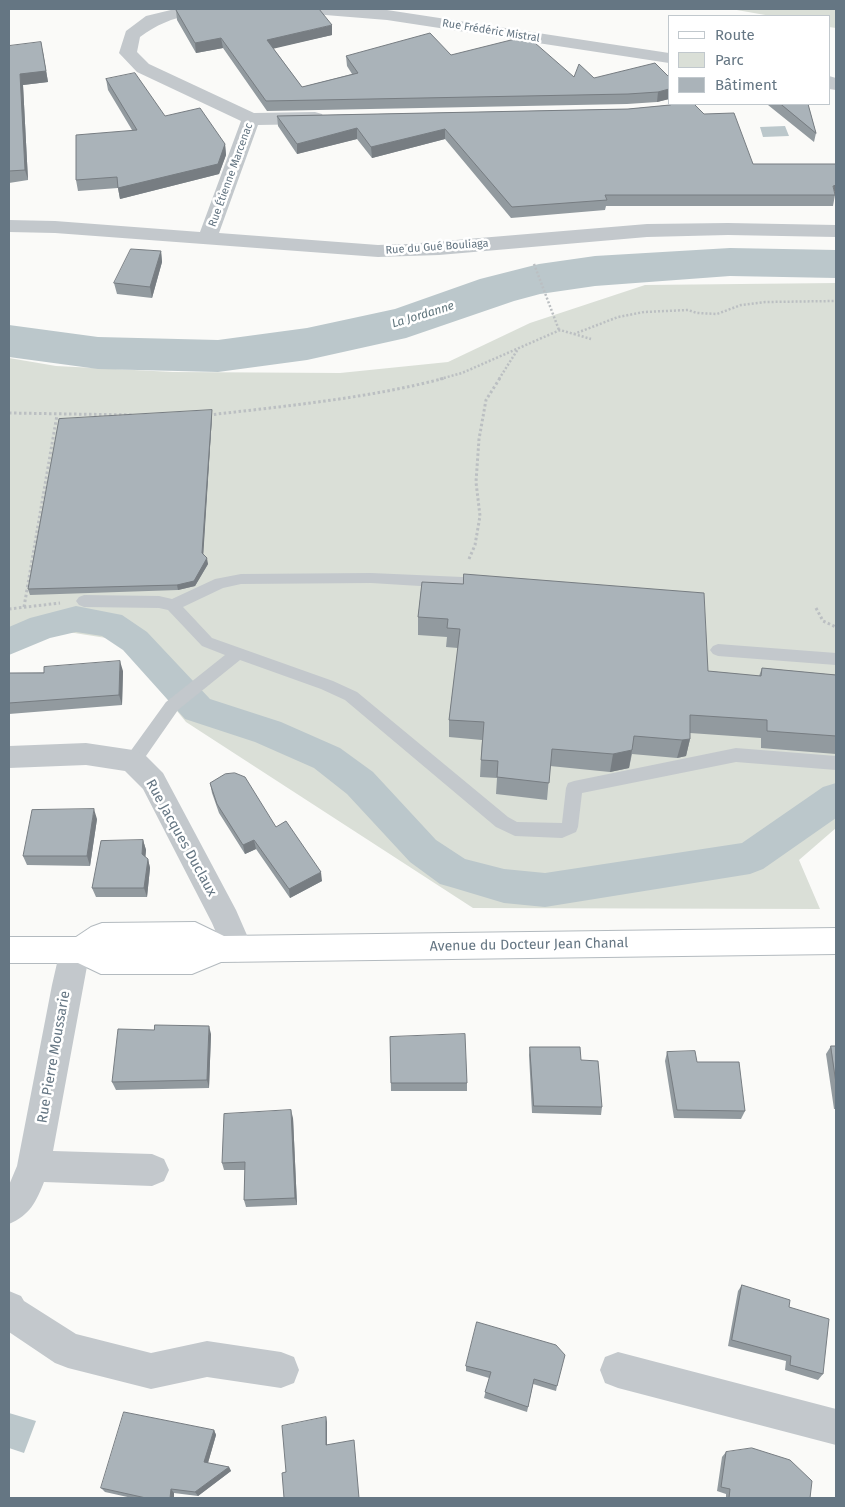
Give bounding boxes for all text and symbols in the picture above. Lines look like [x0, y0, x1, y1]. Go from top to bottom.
legend [668, 15, 830, 105]
street label: Rue Frédéric Mistral [441, 17, 541, 45]
text: Route [715, 26, 755, 44]
text: Parc [715, 51, 744, 69]
text: Bâtiment [715, 76, 777, 94]
street label: Rue Étienne Marcenac [206, 121, 256, 229]
street label: Rue du Gué Bouliaga [385, 237, 489, 257]
water label: La Jordanne [390, 299, 456, 331]
street label: Rue Jacques Duclaux [142, 777, 220, 899]
street label: Avenue du Docteur Jean Chanal [430, 935, 628, 955]
street label: Rue Pierre Moussarie [34, 990, 74, 1124]

